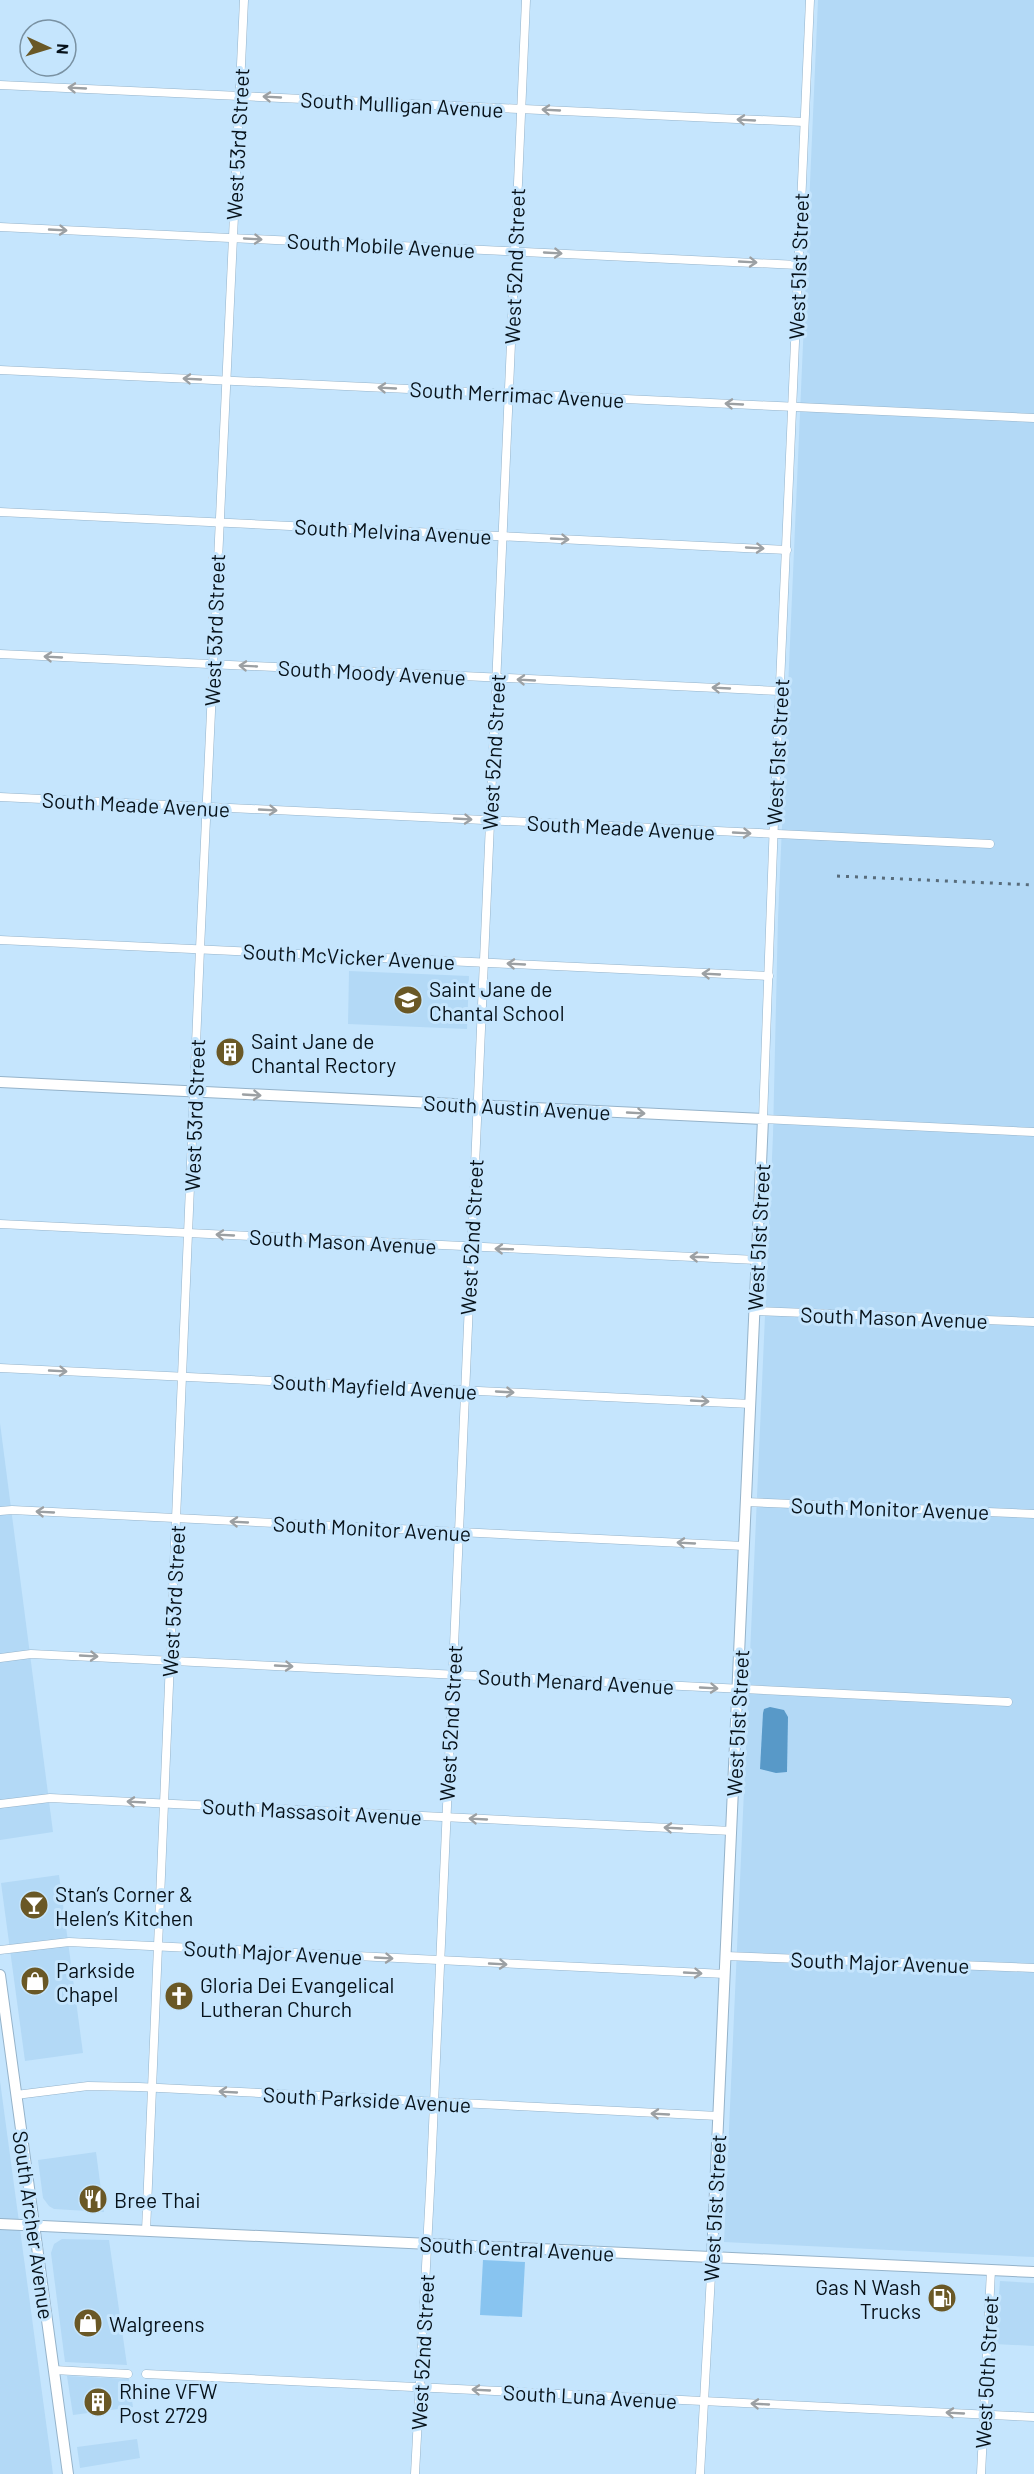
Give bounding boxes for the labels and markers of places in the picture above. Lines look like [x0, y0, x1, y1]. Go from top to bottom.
place label: Saint Jane de Chantal School [429, 976, 565, 1025]
school or university icon: Saint Jane de Chantal School [392, 984, 424, 1016]
place label: Saint Jane de Chantal Rectory [251, 1028, 396, 1077]
building icon: Saint Jane de Chantal Rectory [214, 1036, 246, 1068]
place label: Stan’s Corner & Helen’s Kitchen [55, 1881, 193, 1930]
bar icon: Stan’s Corner & Helen’s Kitchen [18, 1889, 50, 1921]
place label: Parkside Chapel [56, 1957, 135, 2006]
shop icon: Parkside Chapel [19, 1965, 51, 1997]
place label: Gloria Dei Evangelical Lutheran Church [200, 1972, 394, 2021]
church icon: Gloria Dei Evangelical Lutheran Church [163, 1980, 195, 2012]
restaurant icon: Bree Thai [77, 2183, 109, 2215]
place label: Bree Thai [114, 2187, 201, 2212]
place label: Gas N Wash Trucks [815, 2274, 921, 2323]
fuel station icon: Gas N Wash Trucks [926, 2282, 958, 2314]
shop icon: Walgreens [72, 2307, 104, 2339]
place label: Walgreens [109, 2311, 205, 2336]
place label: Rhine VFW Post 2729 [119, 2378, 218, 2427]
building icon: Rhine VFW Post 2729 [82, 2386, 114, 2418]

